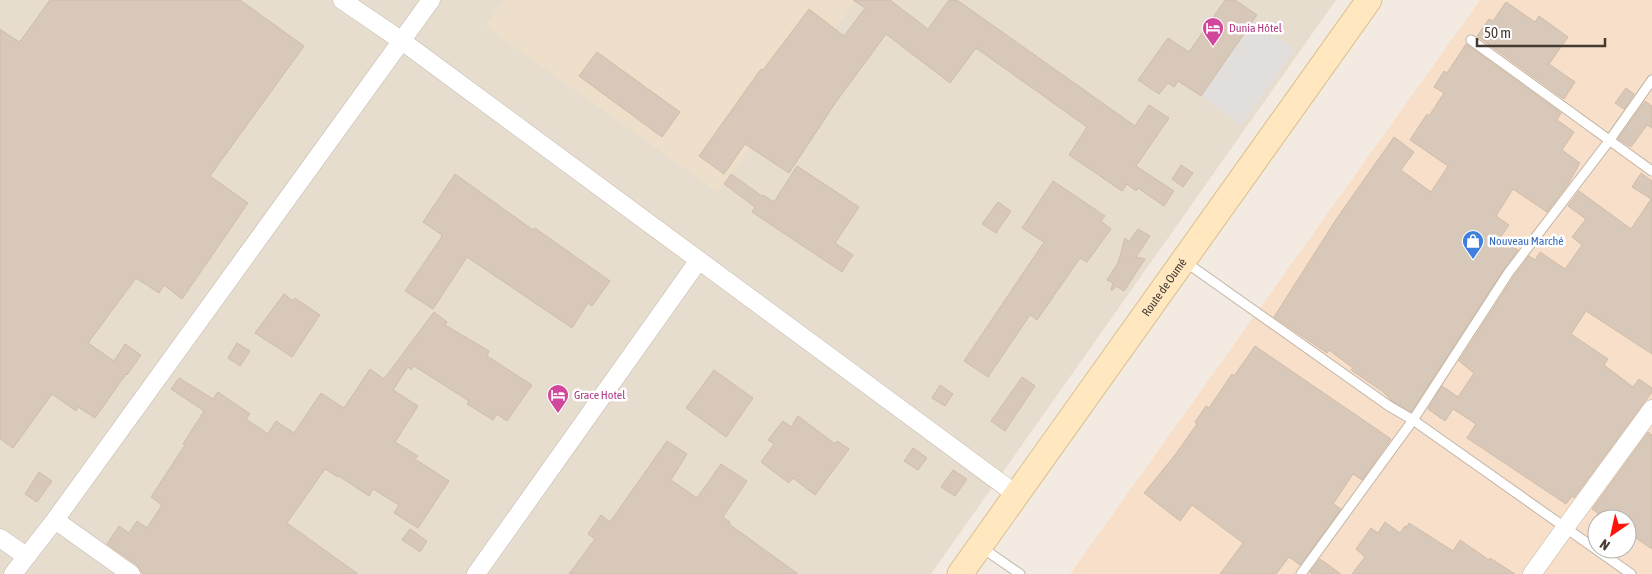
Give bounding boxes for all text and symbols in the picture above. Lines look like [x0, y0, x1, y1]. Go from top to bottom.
scale bar [1477, 15, 1604, 47]
hotel icon: Dunia Hôtel [1201, 16, 1225, 47]
place label: Dunia Hôtel [1229, 21, 1283, 35]
text: 50 m [1484, 24, 1511, 41]
shop icon: Nouveau Marché [1461, 229, 1485, 260]
place label: Nouveau Marché [1489, 234, 1564, 248]
street label: Route de Oumé [1139, 256, 1190, 319]
hotel icon: Grace Hotel [546, 383, 570, 414]
place label: Grace Hotel [574, 388, 626, 402]
north arrow [1587, 509, 1637, 559]
text: N [1597, 536, 1613, 554]

